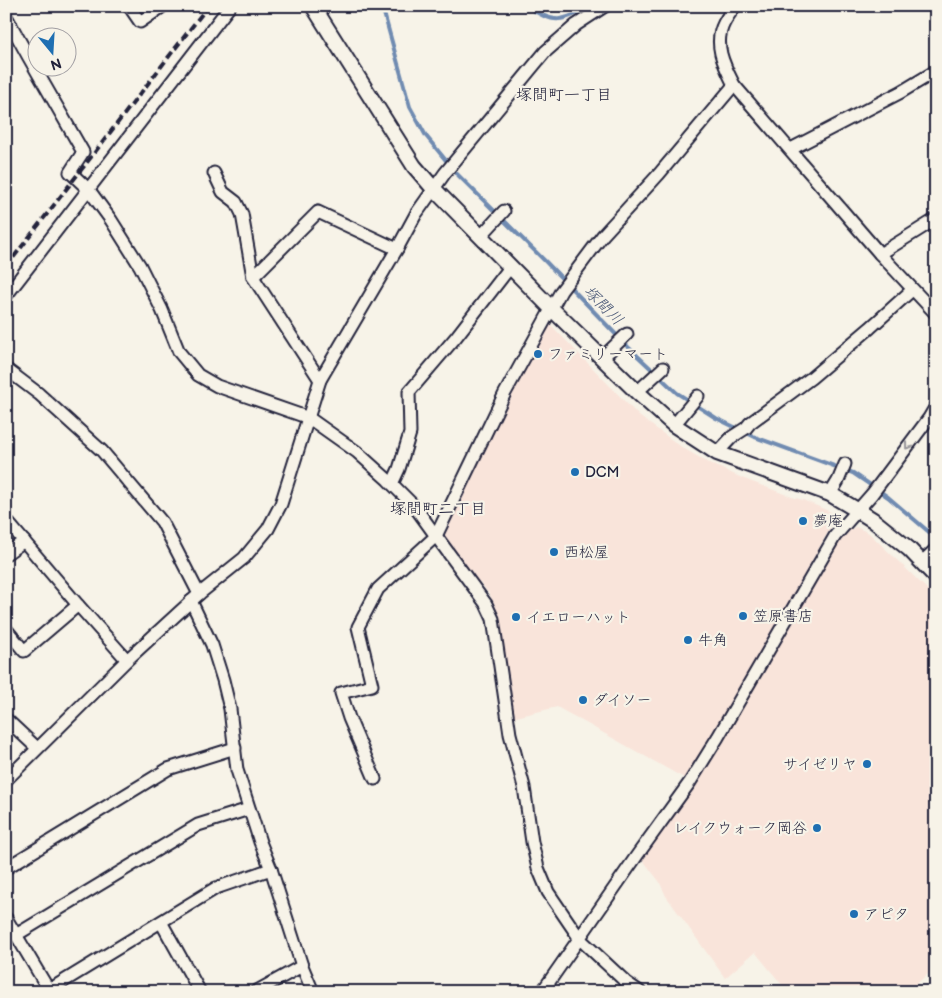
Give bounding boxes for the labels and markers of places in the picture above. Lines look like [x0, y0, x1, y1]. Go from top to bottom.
place label: ファミリーマート [548, 345, 668, 364]
marker: ファミリーマート [532, 348, 544, 360]
place label: DCM [585, 463, 619, 482]
marker: DCM [569, 466, 581, 478]
place label: 夢庵 [813, 512, 843, 531]
marker: 夢庵 [797, 515, 809, 527]
place label: 西松屋 [564, 543, 609, 562]
marker: 西松屋 [548, 546, 560, 558]
place label: 笠原書店 [753, 607, 813, 626]
place label: イエローハット [526, 608, 631, 627]
marker: 笠原書店 [737, 610, 749, 622]
marker: イエローハット [510, 611, 522, 623]
place label: 牛角 [698, 631, 728, 650]
marker: 牛角 [682, 634, 694, 646]
place label: ダイソー [593, 691, 652, 710]
marker: ダイソー [577, 694, 589, 706]
place label: サイゼリヤ [783, 755, 857, 774]
marker: サイゼリヤ [861, 758, 873, 770]
place label: レイクウォーク岡谷 [673, 819, 807, 838]
marker: レイクウォーク岡谷 [811, 822, 823, 834]
place label: アピタ [864, 905, 909, 924]
marker: アピタ [848, 908, 860, 920]

